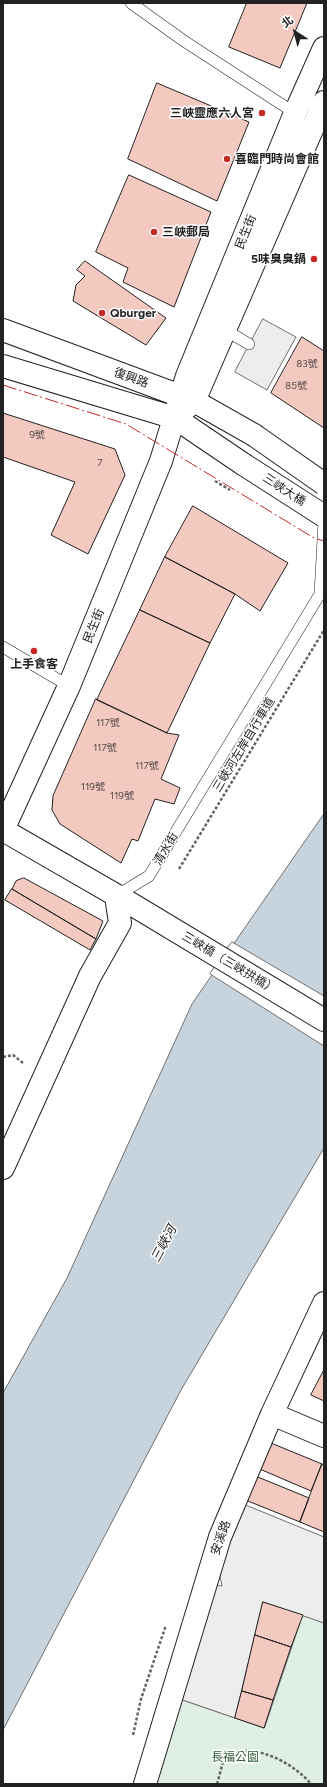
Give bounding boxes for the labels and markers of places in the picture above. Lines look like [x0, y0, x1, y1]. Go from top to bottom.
place label: 三峽靈應六人宮 [170, 106, 254, 120]
marker: 三峽靈應六人宮 [257, 108, 267, 118]
place label: 喜臨門時尚會館 [235, 152, 319, 166]
marker: 喜臨門時尚會館 [222, 154, 232, 164]
place label: 三峽郵局 [162, 225, 210, 239]
marker: 三峽郵局 [149, 227, 159, 237]
place label: 5味臭臭鍋 [251, 252, 306, 266]
marker: 5味臭臭鍋 [309, 254, 319, 264]
place label: Qburger [110, 306, 156, 320]
marker: Qburger [97, 308, 107, 318]
marker: 上手食客 [29, 646, 39, 656]
place label: 上手食客 [10, 657, 58, 671]

